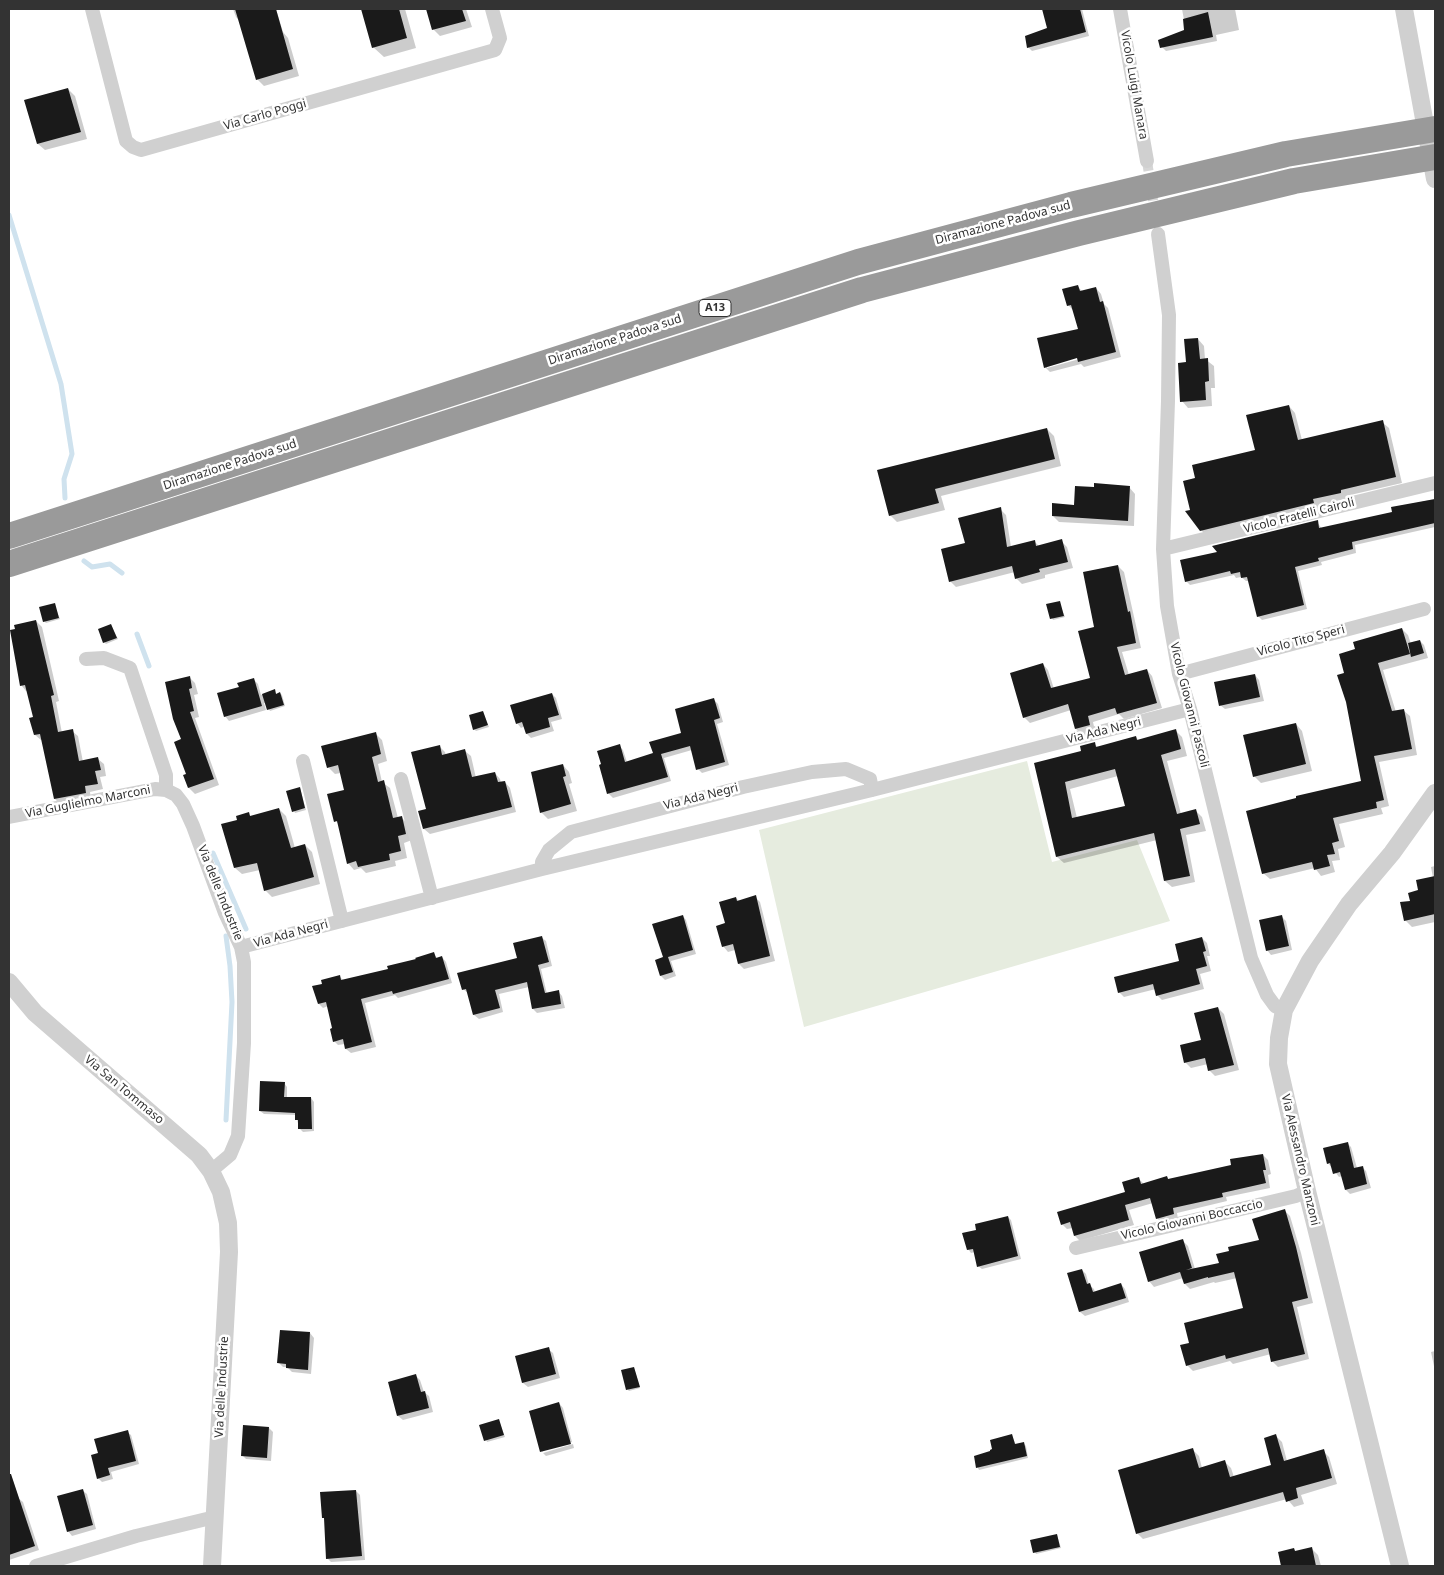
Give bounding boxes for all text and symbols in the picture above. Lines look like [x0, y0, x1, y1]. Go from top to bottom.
street label: Vicolo Luigi Manara [1117, 29, 1151, 141]
street label: Via Carlo Poggi [222, 96, 308, 134]
street label: Diramazione Padova sud [934, 198, 1072, 248]
road number: A13 [699, 300, 731, 316]
street label: Diramazione Padova sud [546, 312, 684, 368]
street label: Diramazione Padova sud [161, 437, 299, 493]
street label: Vicolo Fratelli Cairoli [1242, 495, 1356, 537]
street label: Vicolo Tito Speri [1256, 622, 1346, 660]
street label: Vicolo Giovanni Pascoli [1166, 641, 1212, 769]
street label: Via Ada Negri [1065, 715, 1143, 747]
street label: Via Ada Negri [662, 781, 740, 813]
street label: Via Guglielmo Marconi [24, 783, 152, 821]
street label: Via delle Industrie [194, 843, 246, 943]
street label: Via Ada Negri [252, 917, 330, 951]
street label: Via San Tommaso [81, 1053, 167, 1127]
street label: Via Alessandro Manzoni [1278, 1093, 1322, 1227]
street label: Vicolo Giovanni Boccaccio [1120, 1197, 1264, 1243]
street label: Via delle Industrie [212, 1336, 232, 1438]

